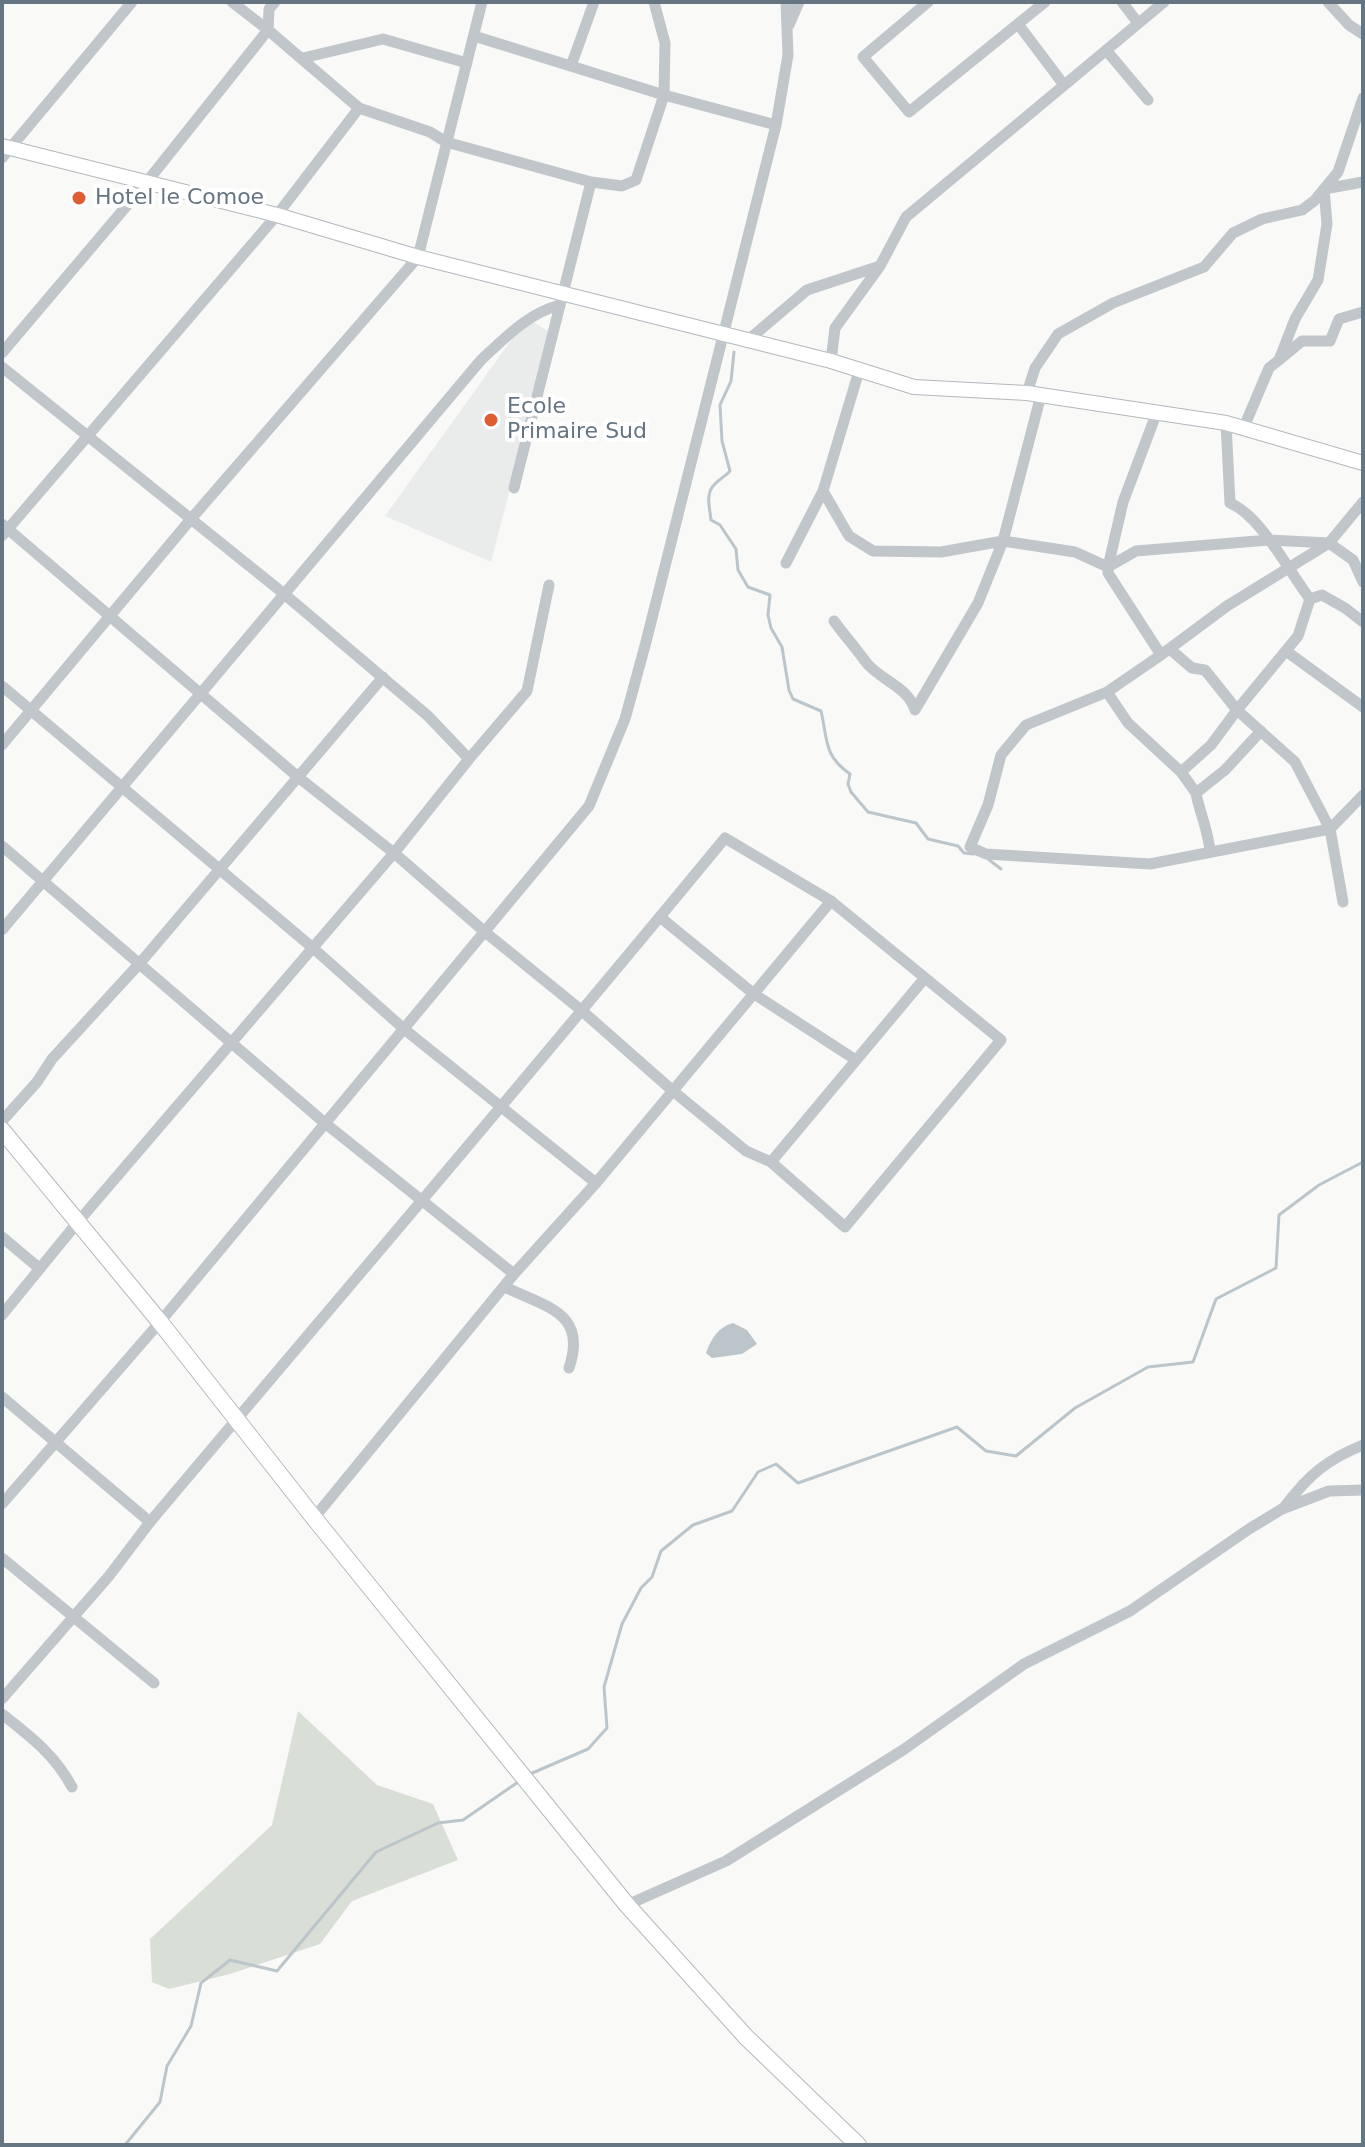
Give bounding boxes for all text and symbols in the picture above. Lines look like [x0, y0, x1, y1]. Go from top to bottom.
place label: Hotel le Comoe [95, 185, 264, 211]
marker: Hotel le Comoe [70, 189, 88, 207]
place label: Ecole Primaire Sud [507, 394, 647, 446]
marker: Ecole Primaire Sud [482, 411, 500, 429]

